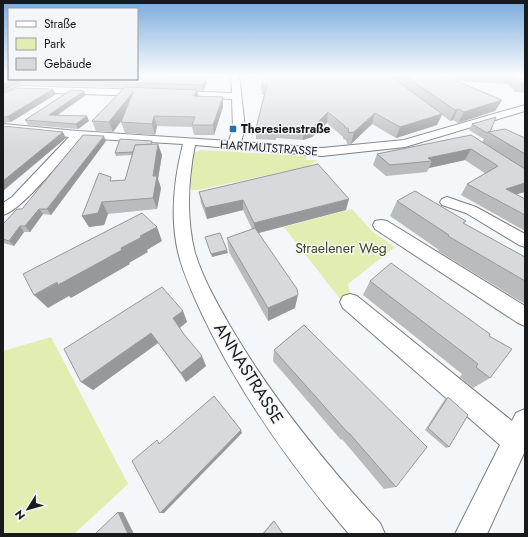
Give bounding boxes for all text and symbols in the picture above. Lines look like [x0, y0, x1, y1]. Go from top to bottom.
legend [8, 8, 138, 80]
text: Straße [44, 15, 76, 33]
text: Park [44, 35, 66, 53]
text: Gebäude [44, 55, 91, 73]
place label: Theresienstraße [241, 120, 331, 138]
marker: Theresienstraße [228, 124, 238, 134]
street label: HARTMUTSTRASSE [219, 136, 319, 160]
park label: Straelener Weg [295, 238, 387, 258]
street label: ANNASTRASSE [208, 318, 290, 428]
north arrow [8, 489, 48, 529]
text: N [11, 507, 29, 523]

